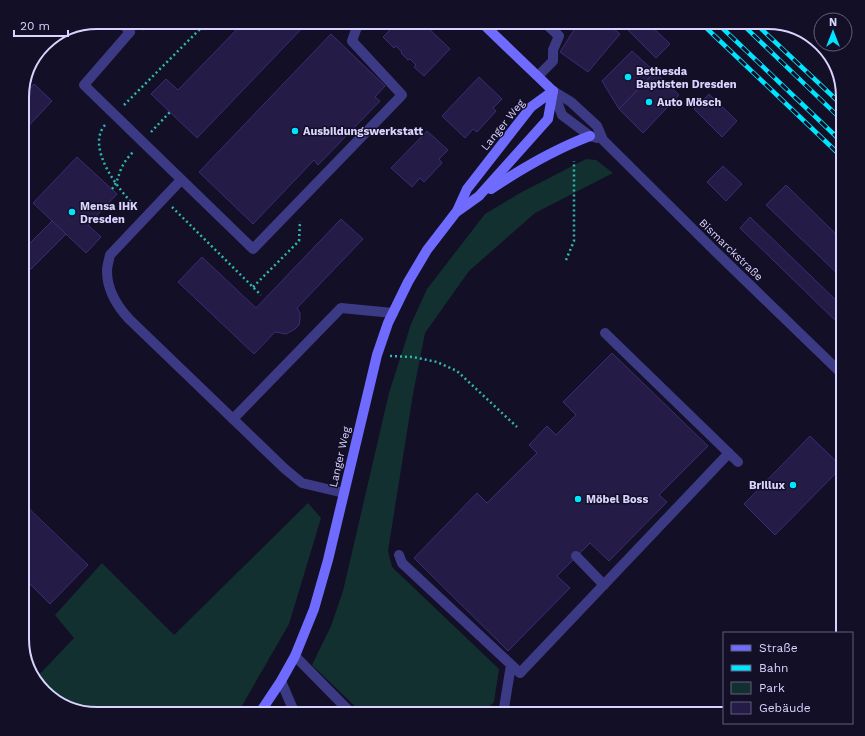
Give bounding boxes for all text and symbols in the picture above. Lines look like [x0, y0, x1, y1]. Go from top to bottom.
scale bar [14, 12, 68, 38]
north arrow [813, 12, 853, 52]
text: N [829, 16, 837, 29]
text: 20 m [20, 19, 50, 33]
place label: Bethesda Baptisten Dresden [636, 65, 737, 91]
marker: Bethesda Baptisten Dresden [623, 72, 633, 82]
place label: Auto Mösch [657, 96, 721, 109]
street label: Langer Weg [478, 97, 528, 153]
marker: Auto Mösch [644, 97, 654, 107]
place label: Ausbildungswerkstatt [303, 125, 423, 138]
marker: Ausbildungswerkstatt [290, 126, 300, 136]
place label: Mensa IHK Dresden [80, 200, 138, 226]
marker: Mensa IHK Dresden [67, 207, 77, 217]
street label: Bismarckstraße [697, 216, 765, 284]
street label: Langer Weg [327, 425, 353, 489]
place label: Brillux [749, 479, 786, 492]
marker: Brillux [788, 480, 798, 490]
place label: Möbel Boss [586, 493, 648, 506]
marker: Möbel Boss [573, 494, 583, 504]
legend [723, 632, 853, 724]
text: Straße [759, 641, 798, 655]
text: Bahn [759, 661, 788, 675]
text: Park [759, 681, 785, 695]
text: Gebäude [759, 701, 811, 715]

